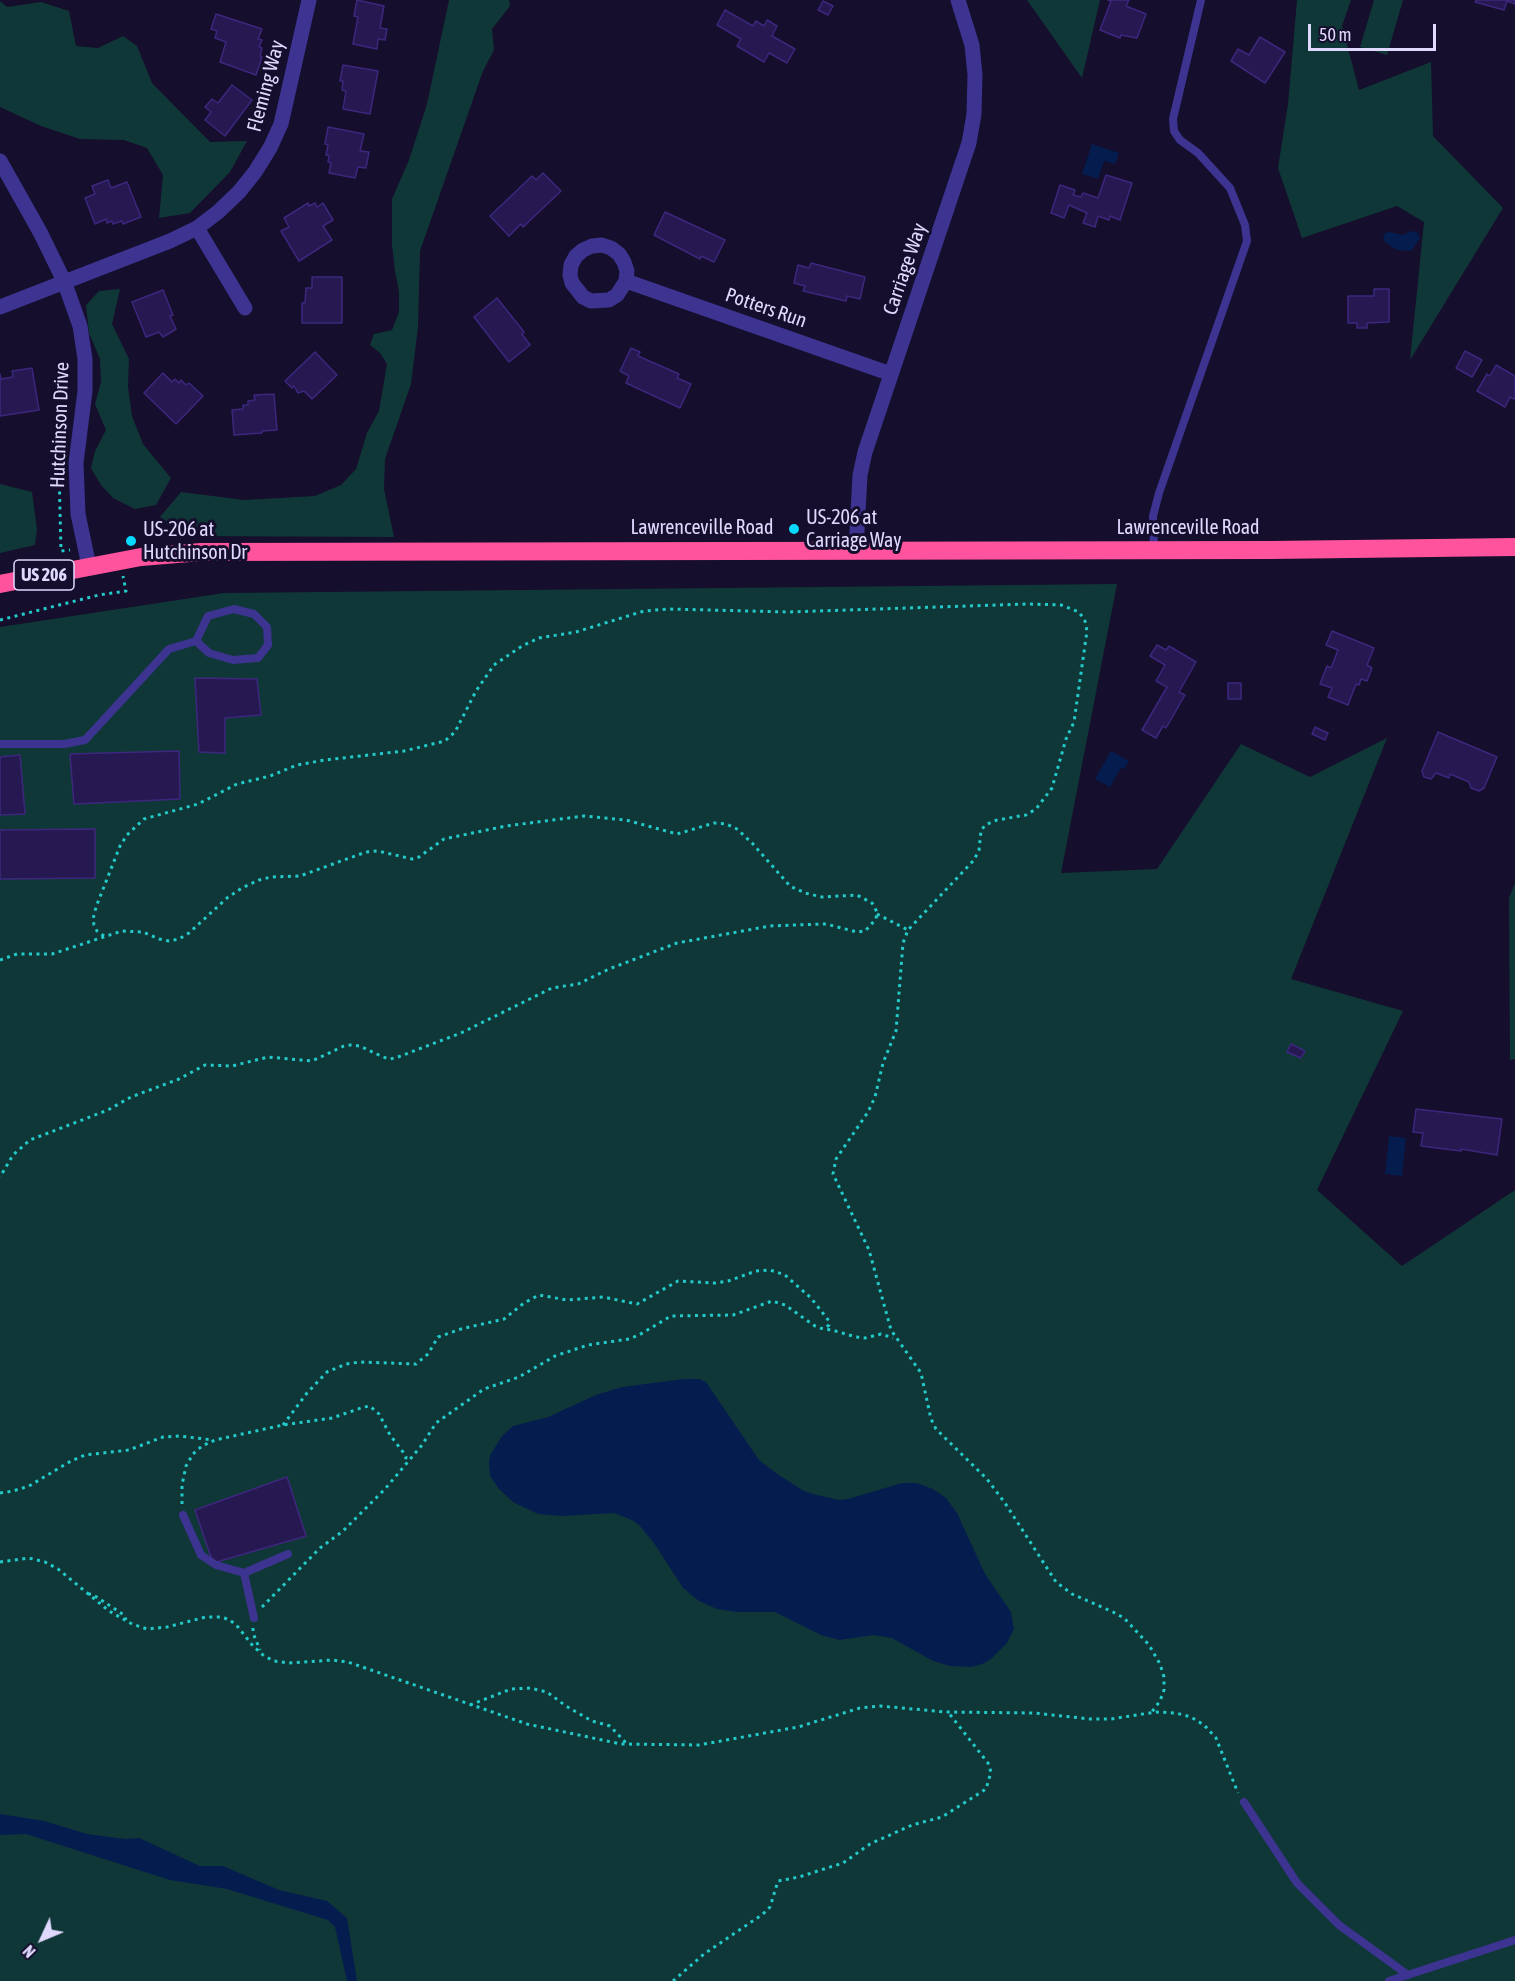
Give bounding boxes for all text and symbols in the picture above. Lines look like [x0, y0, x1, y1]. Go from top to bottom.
scale bar [1311, 12, 1438, 50]
text: 50 m [1319, 24, 1351, 45]
street label: Fleming Way [242, 38, 290, 134]
street label: Carriage Way [878, 220, 932, 318]
street label: Potters Run [722, 283, 810, 333]
street label: Hutchinson Drive [46, 362, 74, 488]
place label: US-206 at Carriage Way [806, 506, 901, 553]
street label: Lawrenceville Road [630, 516, 774, 540]
street label: Lawrenceville Road [1116, 516, 1260, 540]
place label: US-206 at Hutchinson Dr [143, 518, 247, 565]
marker: US-206 at Carriage Way [787, 522, 801, 536]
marker: US-206 at Hutchinson Dr [124, 534, 138, 548]
road number: US 206 [14, 560, 74, 590]
north arrow [12, 1909, 72, 1969]
text: N [19, 1942, 39, 1961]

